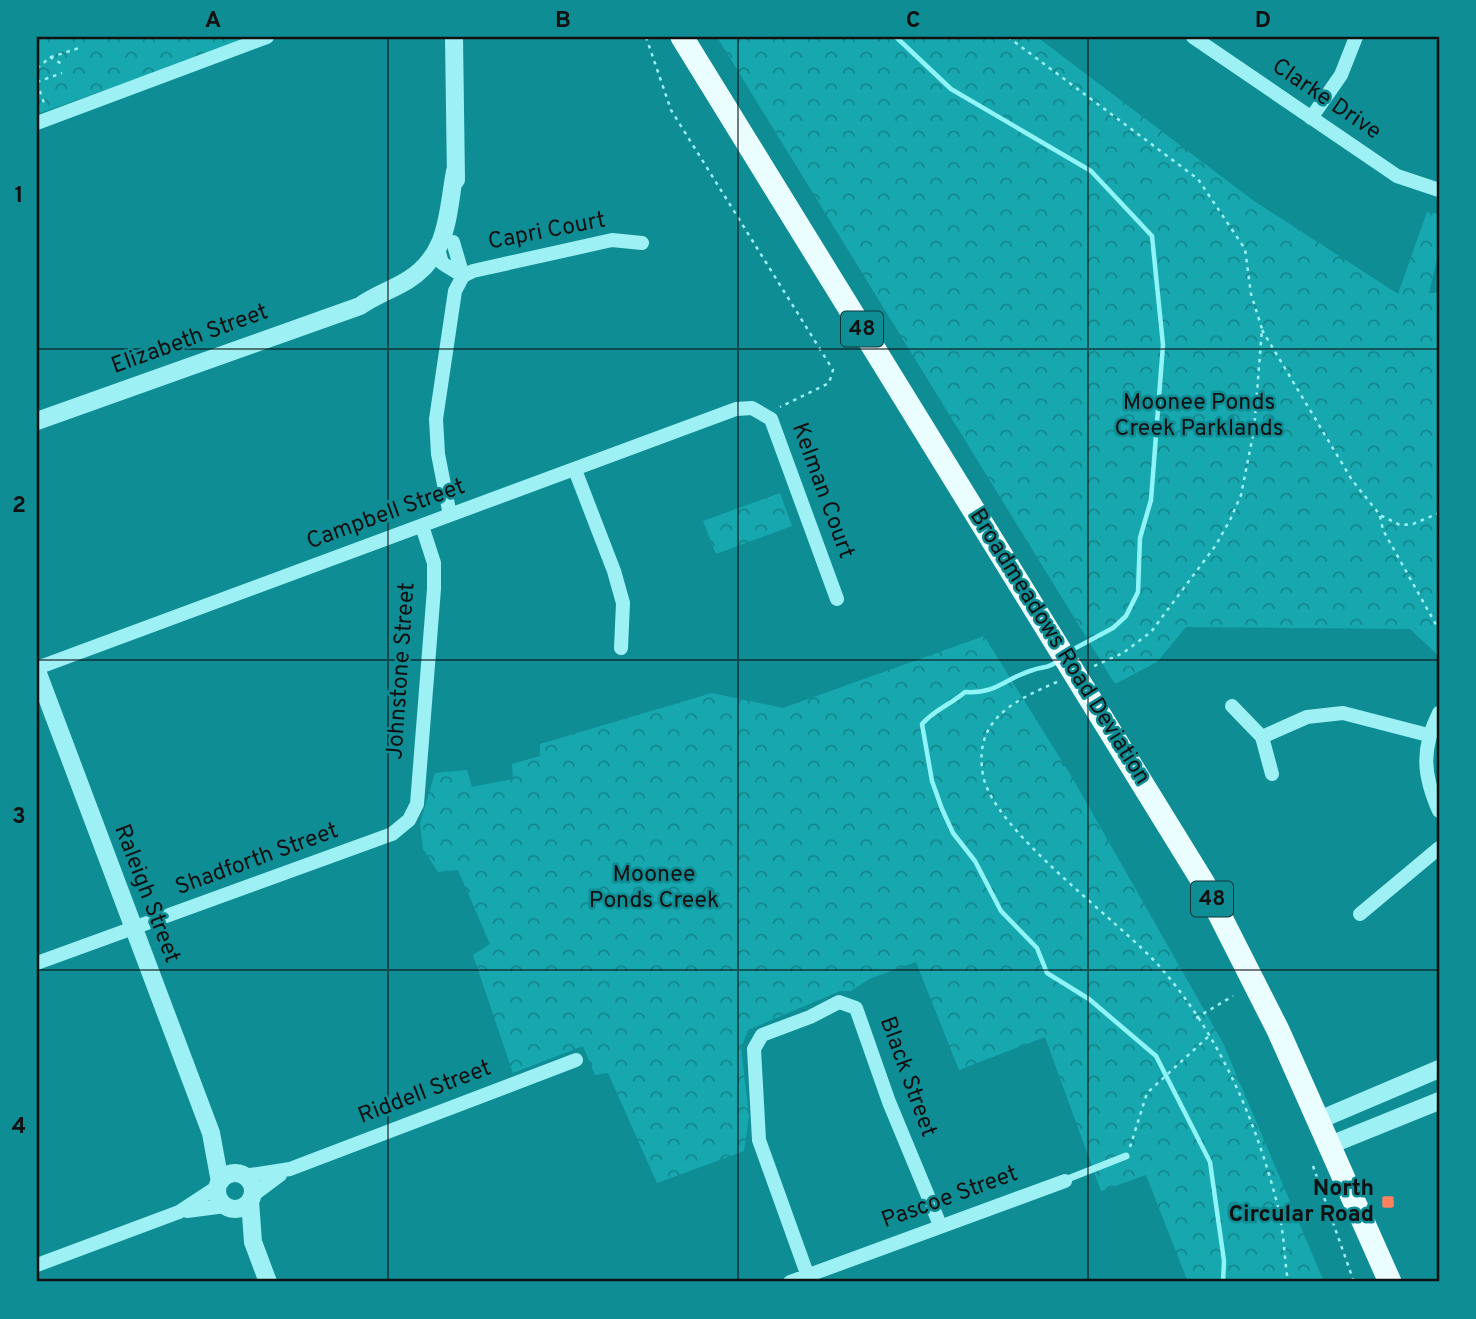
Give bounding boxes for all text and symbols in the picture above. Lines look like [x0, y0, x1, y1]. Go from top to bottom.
text: A [205, 7, 221, 36]
text: B [555, 7, 571, 36]
text: C [906, 7, 920, 36]
text: D [1255, 7, 1271, 36]
street label: Clarke Drive [1266, 53, 1386, 147]
text: 1 [14, 182, 24, 211]
street label: Capri Court [486, 206, 608, 258]
street label: Elizabeth Street [108, 298, 272, 382]
road number: 48 [841, 312, 883, 346]
park label: Moonee Ponds Creek Parklands [1115, 389, 1283, 444]
street label: Kelman Court [784, 419, 860, 563]
street label: Campbell Street [303, 473, 469, 557]
text: 2 [12, 492, 26, 521]
street label: Broadmeadows Road Deviation [962, 504, 1156, 790]
street label: Johnstone Street [381, 581, 423, 761]
text: 3 [12, 803, 26, 832]
street label: Shadforth Street [172, 817, 342, 903]
street label: Raleigh Street [106, 821, 186, 967]
park label: Moonee Ponds Creek [589, 861, 719, 916]
road number: 48 [1191, 881, 1233, 916]
street label: Black Street [872, 1013, 942, 1141]
street label: Riddell Street [354, 1054, 496, 1132]
text: 4 [12, 1113, 26, 1142]
street label: Pascoe Street [878, 1160, 1022, 1236]
place label: North Circular Road [1228, 1175, 1374, 1230]
marker: North Circular Road [1380, 1194, 1396, 1210]

